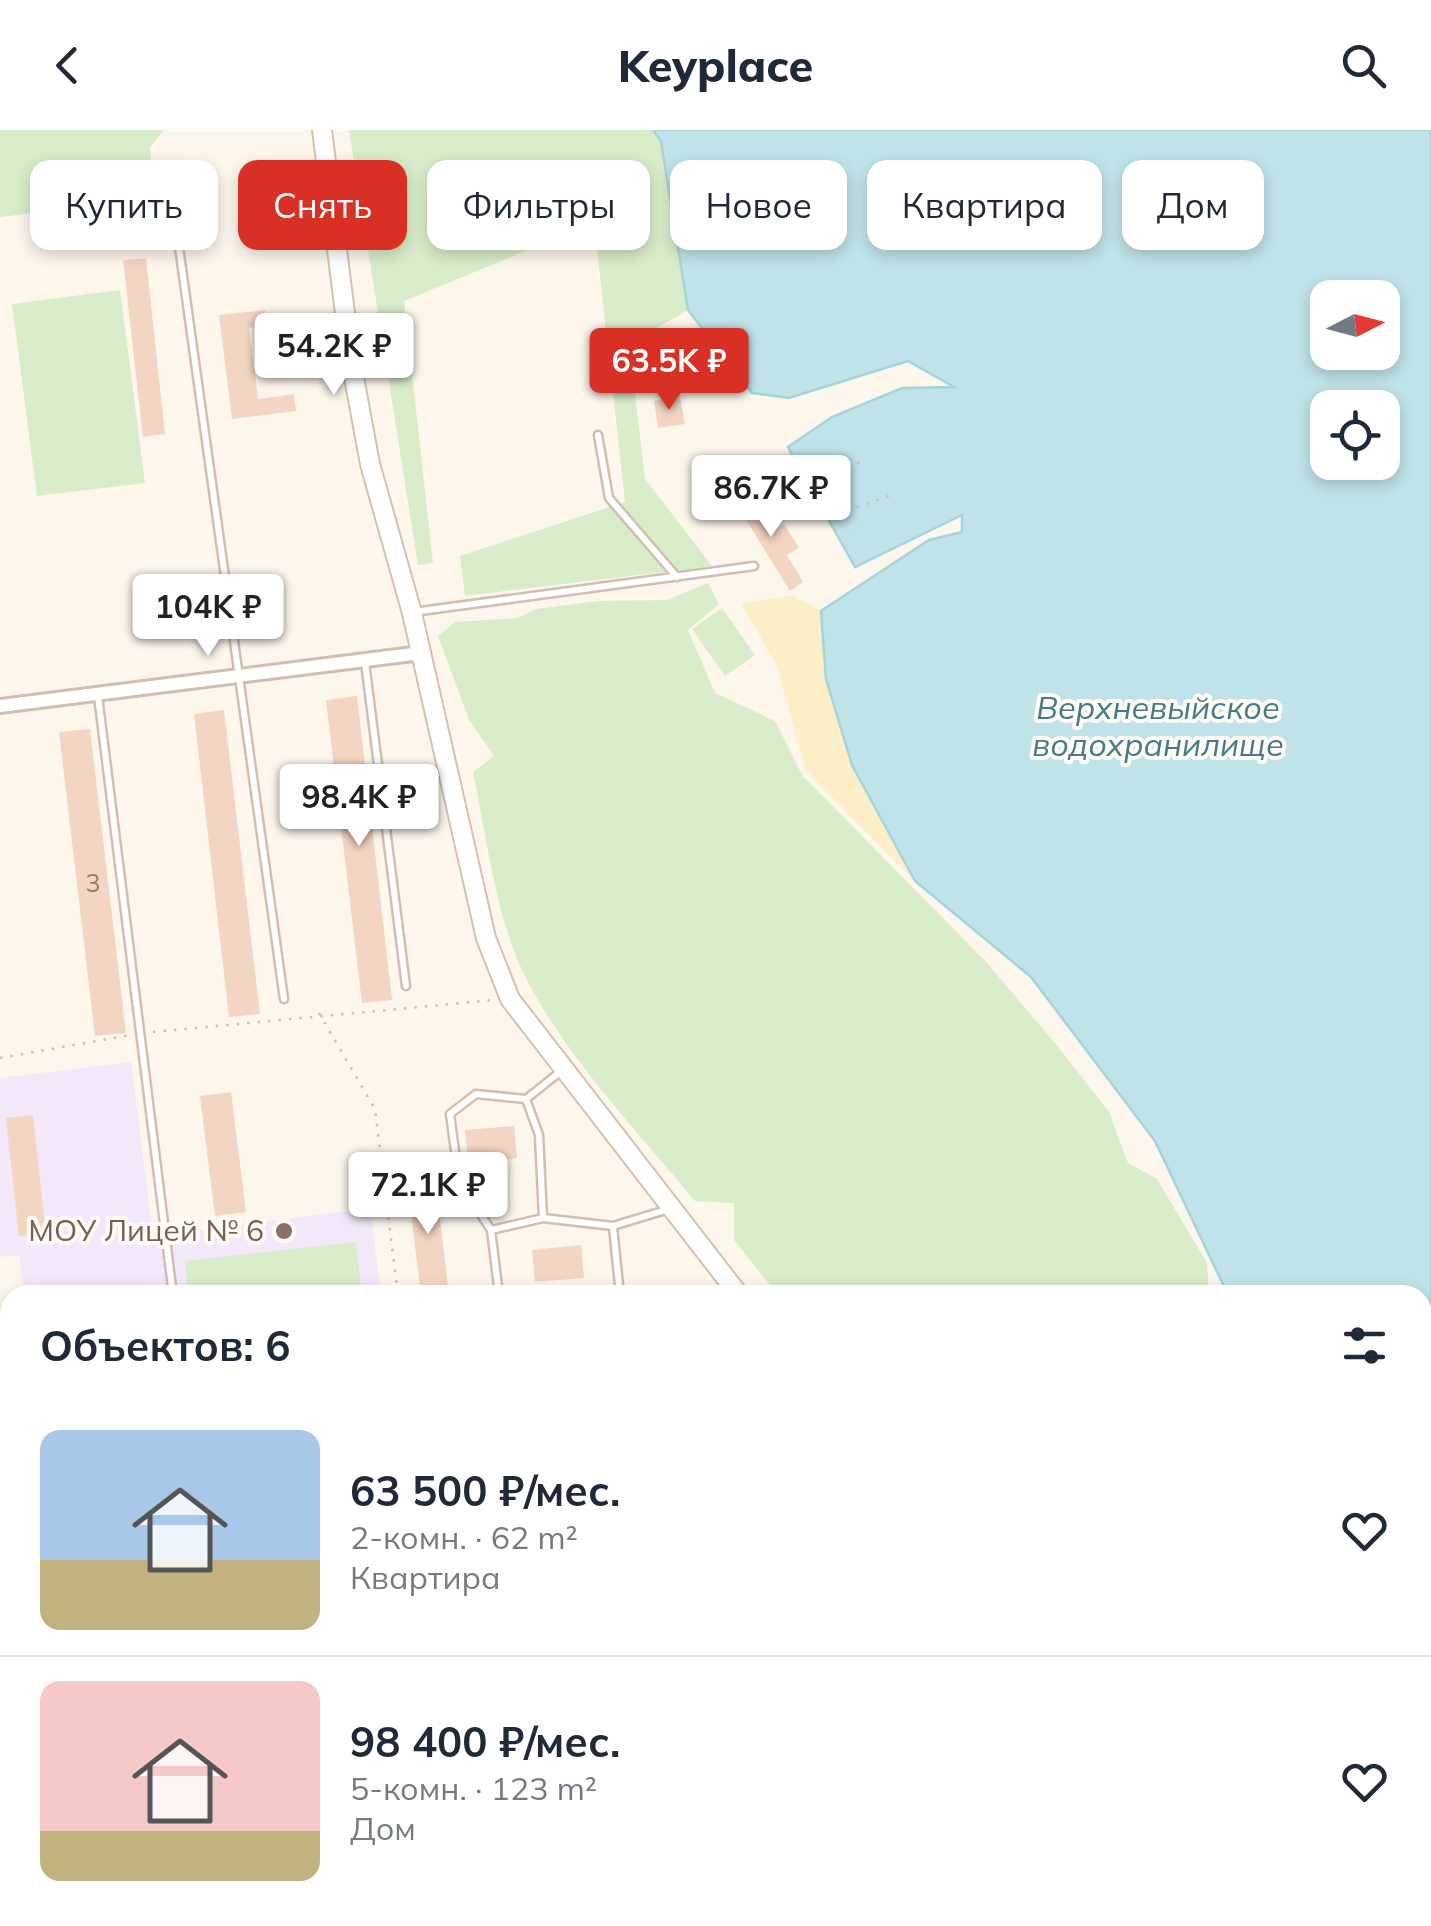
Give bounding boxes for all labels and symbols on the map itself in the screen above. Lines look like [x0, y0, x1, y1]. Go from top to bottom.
north arrow [1310, 280, 1400, 370]
pin: 54.2K ₽ [242, 313, 426, 398]
pin: 63.5K ₽ [577, 328, 761, 413]
pin: 86.7K ₽ [679, 455, 863, 540]
pin: 104K ₽ [127, 574, 289, 659]
water label: Верхневыйское водохранилище [1032, 687, 1284, 764]
pin: 98.4K ₽ [267, 764, 451, 849]
house number: 3 [85, 867, 101, 898]
pin: 72.1K ₽ [336, 1152, 520, 1237]
place label: МОУ Лицей № 6 [28, 1211, 264, 1249]
marker: МОУ Лицей № 6 [273, 1220, 295, 1242]

